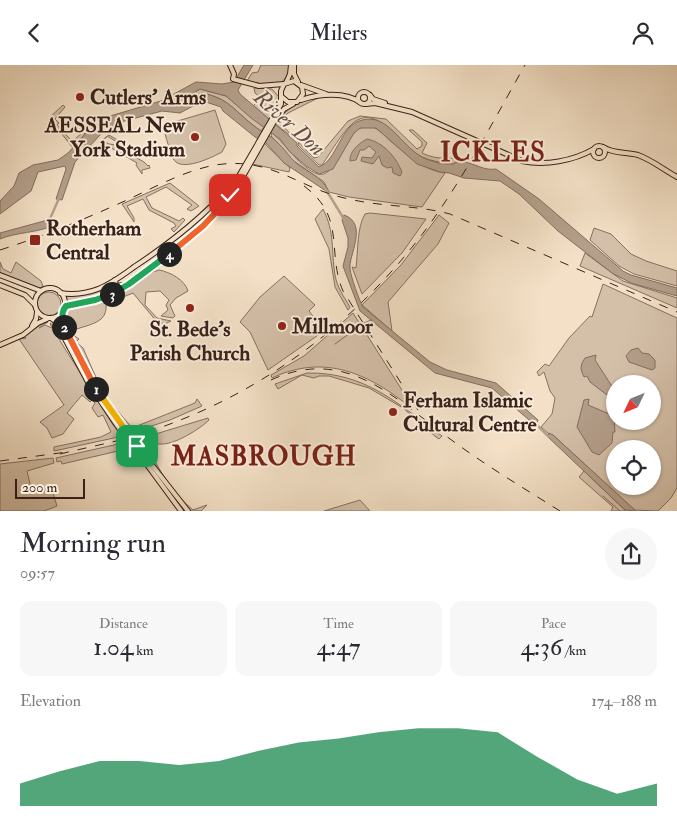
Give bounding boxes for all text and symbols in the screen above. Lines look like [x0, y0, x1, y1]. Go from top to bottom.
icon: back [20, 19, 48, 47]
text: Milers [310, 19, 367, 47]
icon: person [629, 19, 657, 47]
water label: River Don [247, 83, 331, 162]
place label: Cutlers' Arms [90, 84, 206, 111]
marker: Cutlers' Arms [74, 91, 86, 103]
place label: AESSEAL New York Stadium [44, 112, 186, 163]
marker: AESSEAL New York Stadium [189, 131, 201, 143]
district label: ICKLES [440, 137, 546, 169]
pin [209, 174, 251, 216]
icon: check [216, 181, 244, 209]
place label: Rotherham Central [46, 215, 142, 266]
marker: Rotherham Central [28, 233, 42, 247]
pin: 4 [156, 241, 182, 267]
text: 4 [166, 246, 173, 263]
pin: 3 [100, 281, 124, 307]
text: 3 [110, 286, 115, 303]
marker: St. Bede's Parish Church [184, 302, 196, 314]
place label: Millmoor [291, 313, 374, 340]
pin: 2 [52, 315, 76, 339]
place label: St. Bede's Parish Church [130, 316, 250, 367]
text: 2 [61, 319, 68, 336]
marker: Millmoor [276, 320, 288, 332]
north arrow [606, 375, 661, 430]
map controls [606, 375, 661, 495]
pin: 1 [84, 377, 108, 401]
text: 1 [94, 381, 99, 398]
place label: Ferham Islamic Cultural Centre [403, 387, 537, 438]
marker: Ferham Islamic Cultural Centre [387, 406, 399, 418]
pin [116, 425, 158, 467]
icon: arrive [123, 432, 151, 460]
button: locate [606, 440, 661, 495]
district label: MASBROUGH [170, 441, 357, 473]
scale bar [15, 476, 85, 499]
text: 200 m [22, 479, 57, 496]
text: Morning run [20, 526, 166, 561]
button: share [605, 528, 657, 580]
text: 09:57 [20, 563, 55, 583]
text: Distance [99, 615, 148, 632]
text: Time [323, 615, 354, 632]
text: Pace [541, 615, 566, 632]
text: 1.04 [93, 632, 133, 663]
text: 4:47 [316, 632, 361, 663]
text: 4:36 [521, 632, 562, 663]
text: km [133, 642, 154, 659]
text: /km [562, 642, 586, 659]
text: Elevation [20, 691, 81, 711]
text: 174–188 m [591, 691, 657, 711]

